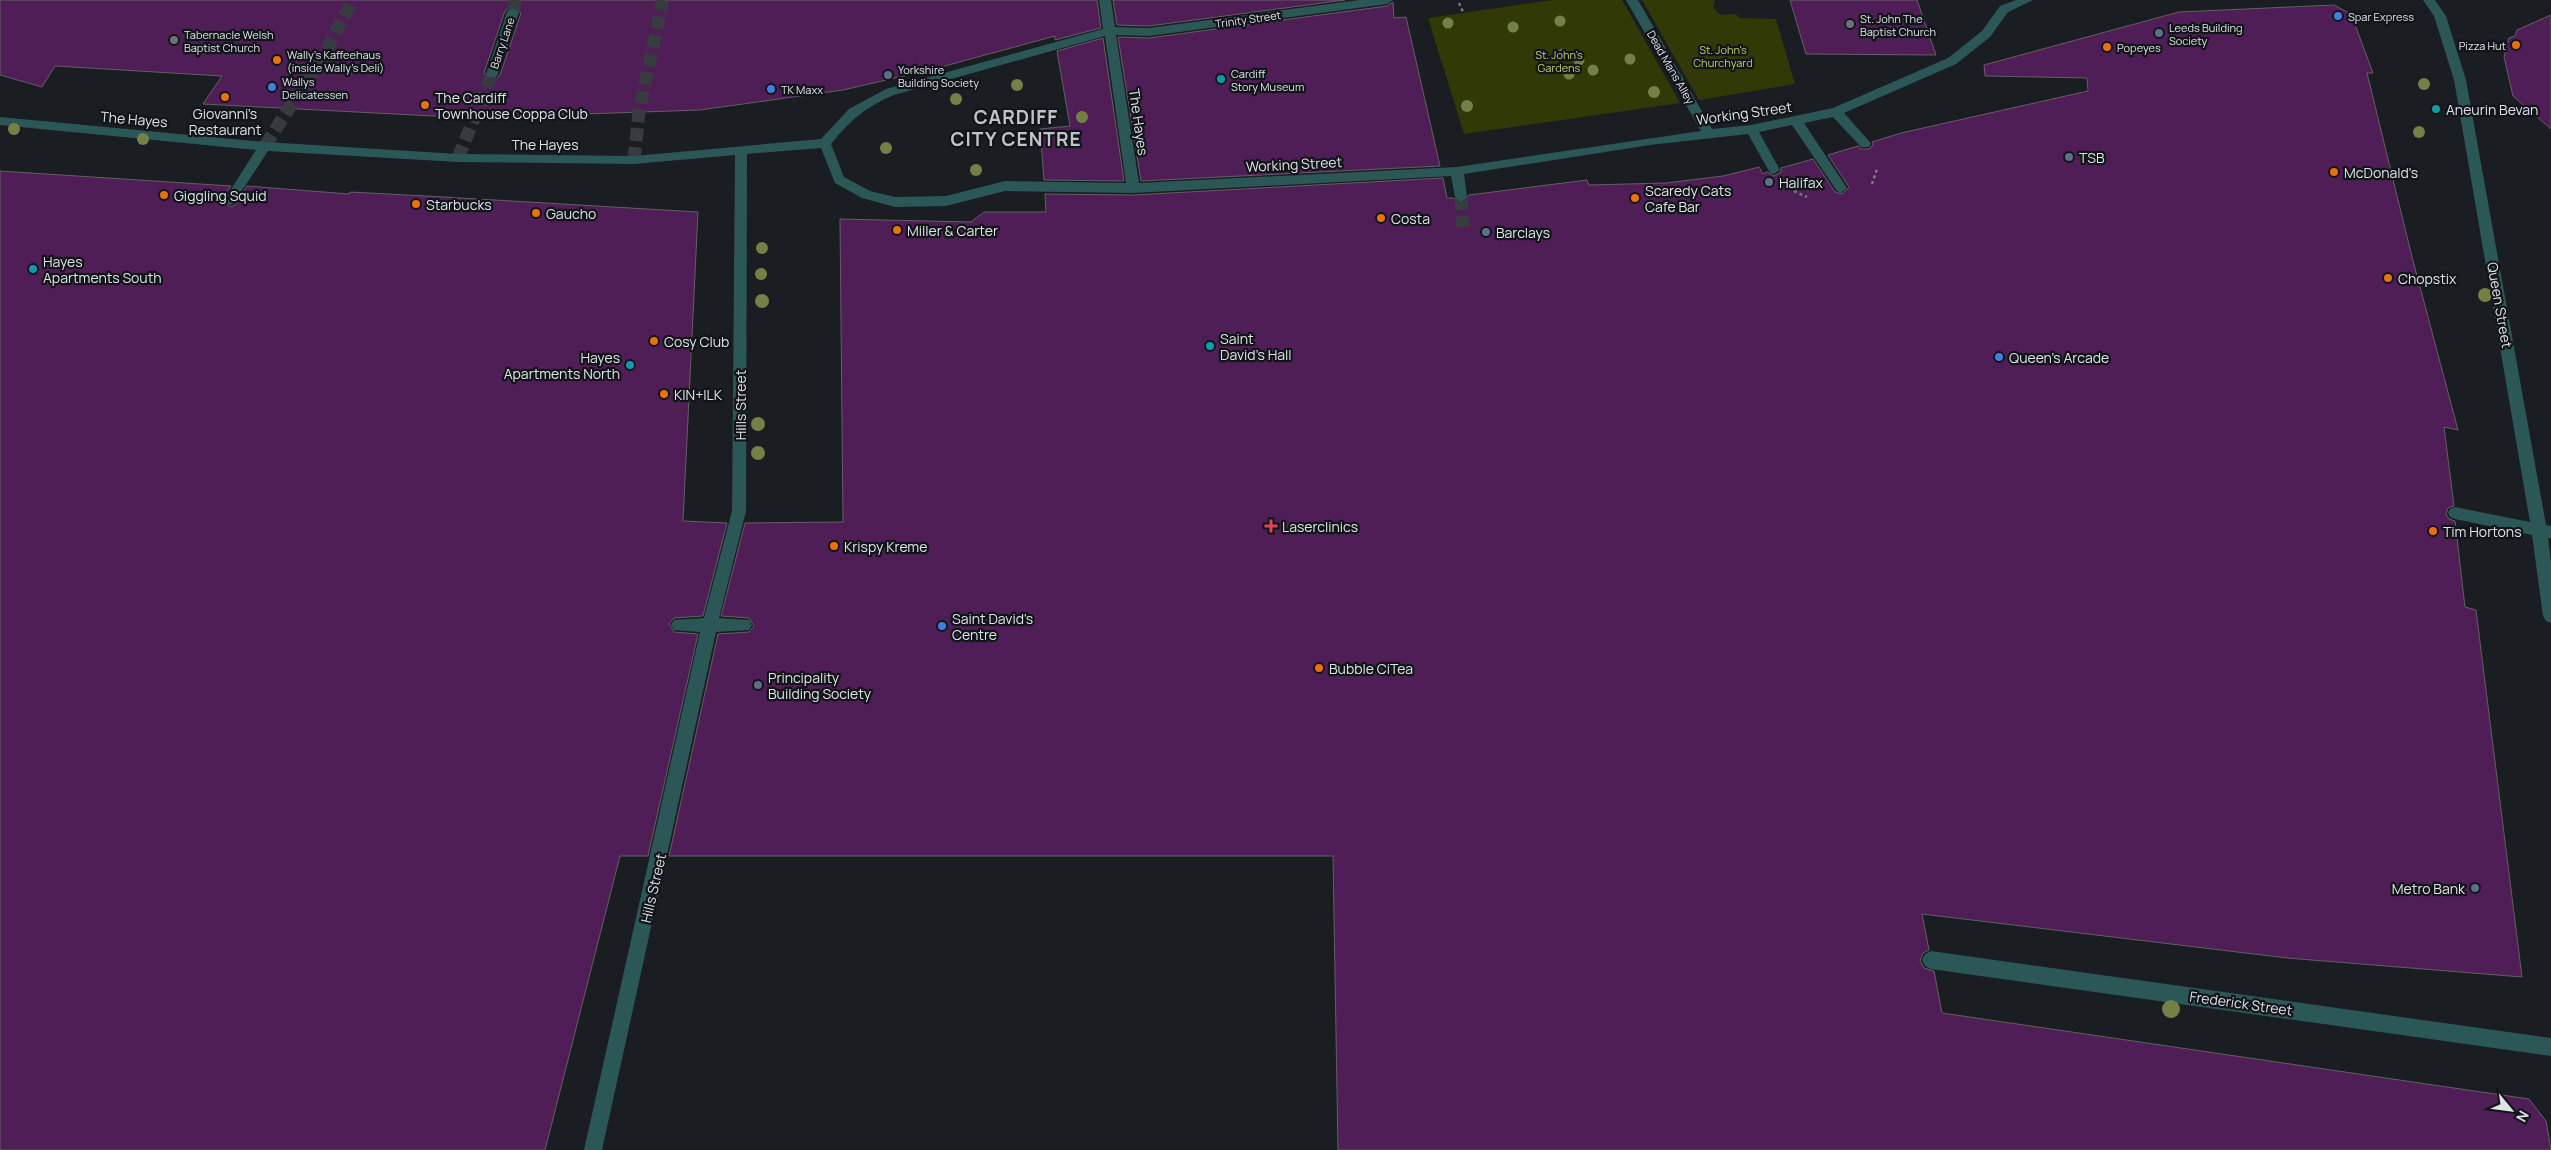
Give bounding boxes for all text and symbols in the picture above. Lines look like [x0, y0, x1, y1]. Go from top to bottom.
street label: Trinity Street [1214, 7, 1282, 31]
place label: Spar Express [2348, 9, 2414, 24]
marker: Spar Express [2332, 10, 2344, 22]
place label: St. John The Baptist Church [1860, 11, 1936, 39]
street label: Barry Lane [486, 15, 518, 71]
marker: St. John The Baptist Church [1844, 18, 1856, 30]
place label: Leeds Building Society [2169, 20, 2243, 48]
place label: Tabernacle Welsh Baptist Church [184, 27, 274, 55]
street label: Dead Mans Alley [1644, 27, 1698, 107]
marker: Leeds Building Society [2153, 27, 2165, 39]
marker: Tabernacle Welsh Baptist Church [168, 34, 180, 46]
place label: Pizza Hut [2459, 38, 2506, 53]
marker: Pizza Hut [2510, 39, 2522, 51]
place label: Popeyes [2117, 40, 2161, 55]
marker: Popeyes [2101, 41, 2113, 53]
park label: St. John's Churchyard [1693, 42, 1753, 70]
place label: Wally's Kaffeehaus (inside Wally's Deli) [287, 47, 384, 75]
park label: St. John’s Gardens [1535, 47, 1583, 75]
marker: Wally's Kaffeehaus (inside Wally's Deli) [271, 54, 283, 66]
place label: Yorkshire Building Society [898, 62, 979, 90]
place label: Cardiff Story Museum [1231, 66, 1304, 94]
marker: Yorkshire Building Society [882, 69, 894, 81]
marker: Cardiff Story Museum [1215, 73, 1227, 85]
place label: Wallys Delicatessen [282, 74, 348, 102]
marker: Wallys Delicatessen [266, 81, 278, 93]
place label: TK Maxx [781, 82, 823, 97]
marker: TK Maxx [765, 83, 777, 95]
street label: The Hayes [1125, 87, 1153, 157]
place label: The Cardiff Townhouse Coppa Club [435, 88, 588, 123]
marker: Giovanni’s Restaurant [219, 91, 231, 103]
street label: Working Street [1695, 97, 1793, 129]
marker: The Cardiff Townhouse Coppa Club [419, 99, 431, 111]
place label: Aneurin Bevan [2446, 100, 2538, 119]
marker: Aneurin Bevan [2430, 103, 2442, 115]
place label: Giovanni’s Restaurant [189, 104, 262, 139]
district label: CARDIFF CITY CENTRE [950, 104, 1082, 152]
street label: The Hayes [100, 107, 168, 131]
street label: The Hayes [511, 135, 579, 154]
place label: TSB [2079, 148, 2105, 167]
marker: TSB [2063, 151, 2075, 163]
street label: Working Street [1245, 152, 1343, 176]
place label: McDonald's [2344, 163, 2418, 182]
marker: McDonald's [2328, 166, 2340, 178]
place label: Halifax [1779, 173, 1823, 192]
marker: Halifax [1763, 176, 1775, 188]
place label: Scaredy Cats Cafe Bar [1645, 181, 1731, 216]
place label: Giggling Squid [174, 186, 266, 205]
marker: Giggling Squid [158, 189, 170, 201]
marker: Scaredy Cats Cafe Bar [1629, 192, 1641, 204]
place label: Starbucks [426, 195, 492, 214]
marker: Starbucks [410, 198, 422, 210]
place label: Gaucho [546, 204, 596, 223]
marker: Gaucho [530, 207, 542, 219]
place label: Costa [1391, 209, 1430, 228]
marker: Costa [1375, 212, 1387, 224]
place label: Miller & Carter [907, 221, 998, 240]
place label: Barclays [1496, 223, 1550, 242]
marker: Miller & Carter [891, 224, 903, 236]
marker: Barclays [1480, 226, 1492, 238]
place label: Hayes Apartments South [43, 252, 162, 287]
street label: Queen Street [2483, 261, 2517, 350]
marker: Hayes Apartments South [27, 263, 39, 275]
place label: Chopstix [2398, 269, 2457, 288]
marker: Chopstix [2382, 272, 2394, 284]
place label: Saint David's Hall [1220, 329, 1292, 364]
place label: Cosy Club [664, 332, 729, 351]
marker: Cosy Club [648, 335, 660, 347]
marker: Saint David's Hall [1204, 340, 1216, 352]
place label: Hayes Apartments North [504, 348, 620, 383]
place label: Queen's Arcade [2009, 348, 2109, 367]
marker: Queen's Arcade [1993, 351, 2005, 363]
marker: Hayes Apartments North [624, 359, 636, 371]
street label: Hills Street [731, 369, 750, 440]
place label: KIN+ILK [674, 385, 723, 404]
marker: KIN+ILK [658, 388, 670, 400]
place label: Laserclinics [1282, 517, 1358, 536]
marker: Laserclinics [1264, 519, 1278, 533]
place label: Tim Hortons [2443, 522, 2521, 541]
marker: Tim Hortons [2427, 525, 2439, 537]
place label: Krispy Kreme [844, 537, 927, 556]
marker: Krispy Kreme [828, 540, 840, 552]
place label: Saint David's Centre [952, 609, 1033, 644]
marker: Saint David's Centre [936, 620, 948, 632]
place label: Bubble CiTea [1329, 659, 1413, 678]
marker: Bubble CiTea [1313, 662, 1325, 674]
place label: Principality Building Society [768, 668, 872, 703]
marker: Principality Building Society [752, 679, 764, 691]
street label: Hills Street [636, 851, 670, 925]
place label: Metro Bank [2392, 879, 2466, 898]
marker: Metro Bank [2469, 882, 2481, 894]
street label: Frederick Street [2188, 986, 2294, 1020]
north arrow [2486, 1085, 2536, 1135]
text: N [2512, 1108, 2534, 1126]

